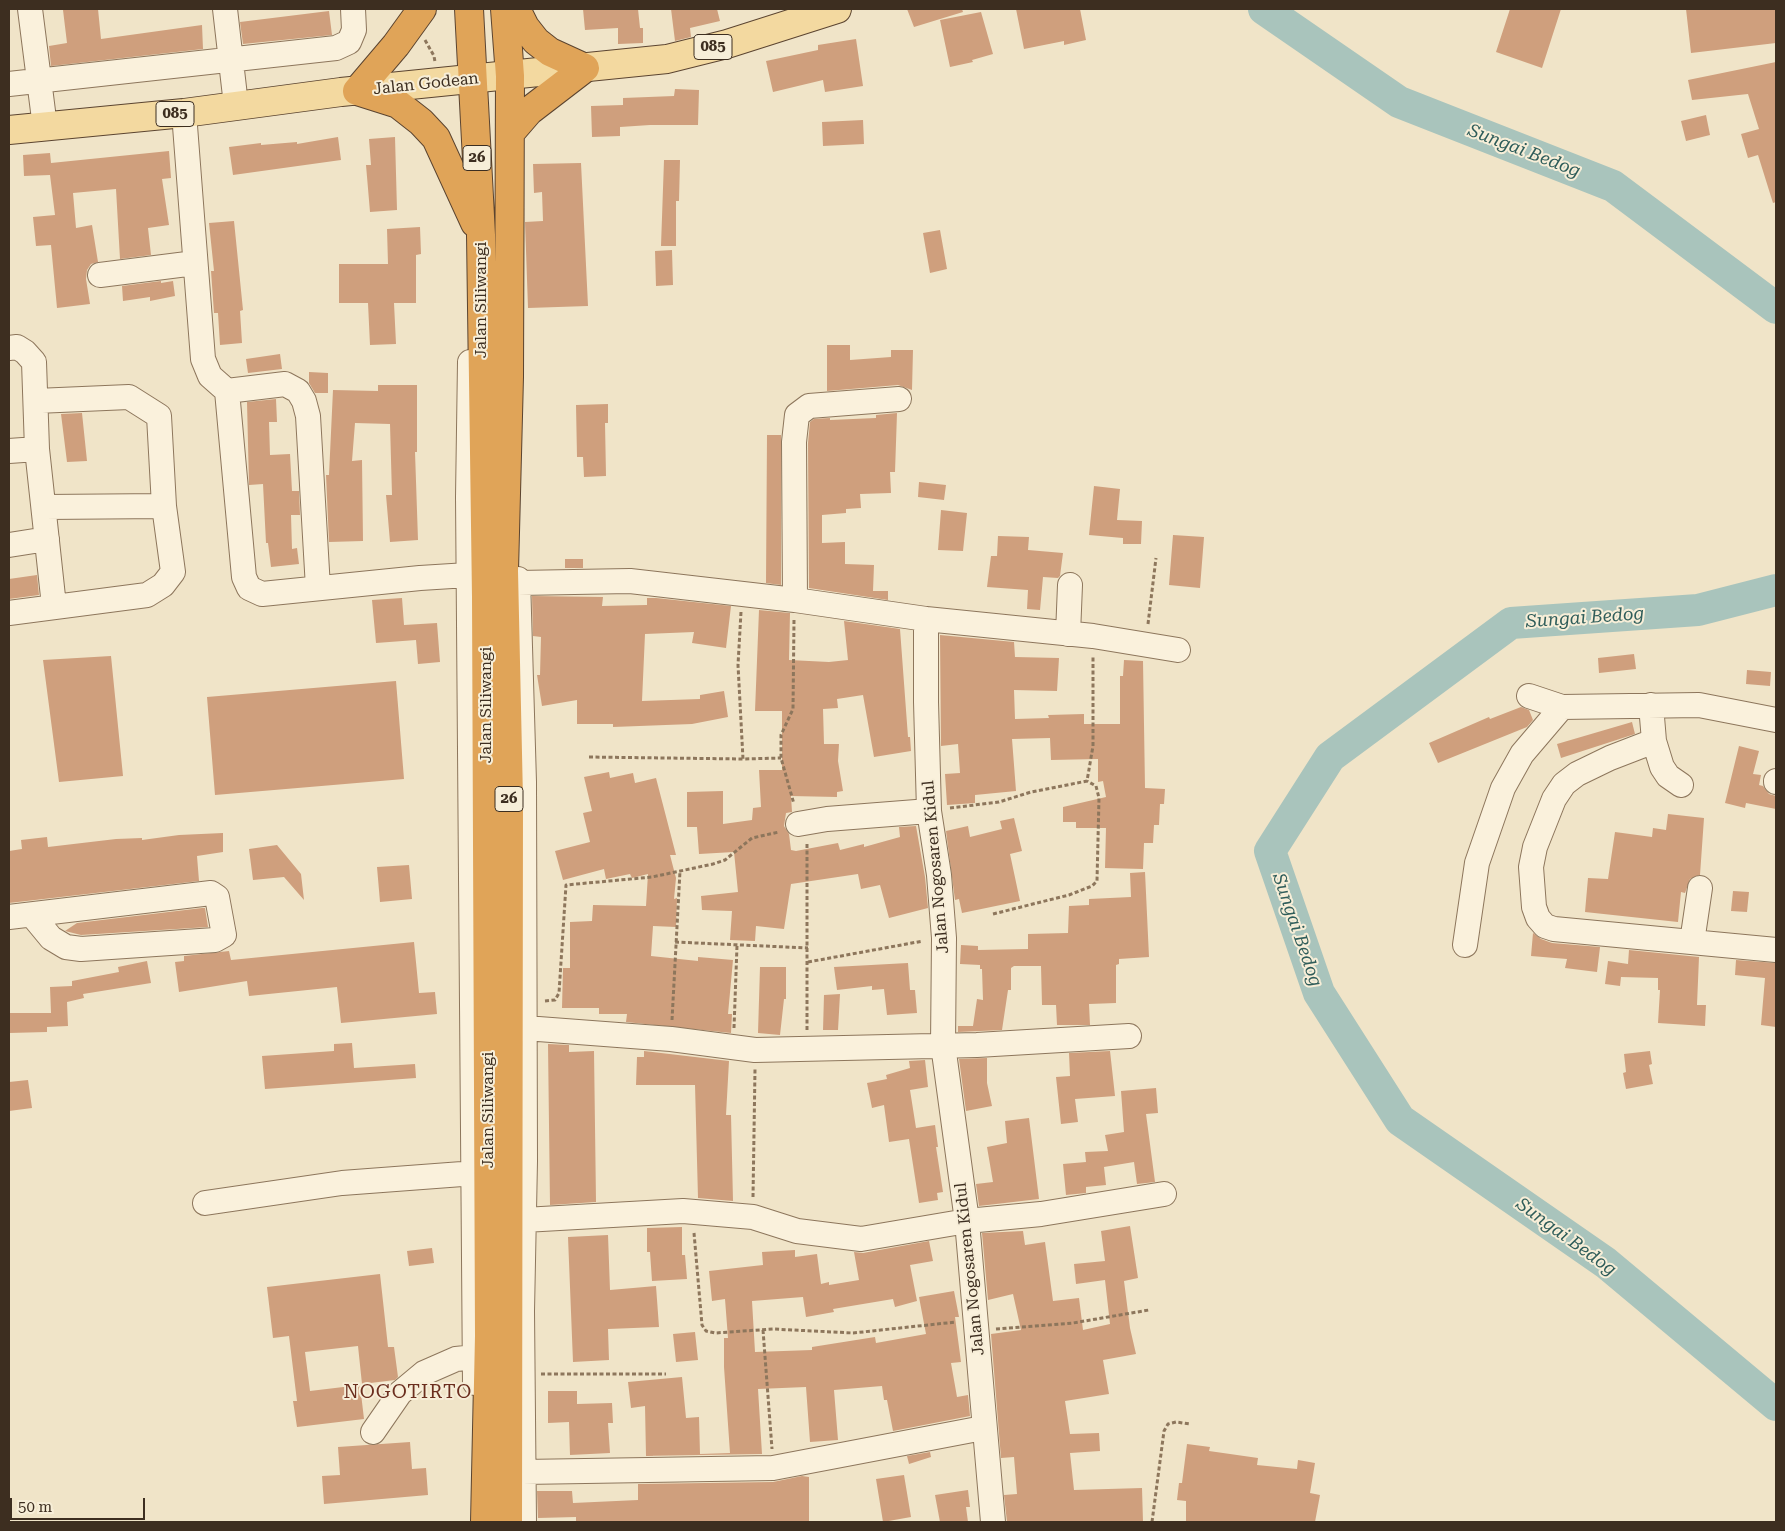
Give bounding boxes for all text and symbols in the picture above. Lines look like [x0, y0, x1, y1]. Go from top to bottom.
road number: 085 [694, 34, 732, 60]
street label: Jalan Godean [372, 69, 480, 99]
road number: 085 [156, 102, 194, 126]
water label: Sungai Bedog [1465, 120, 1583, 182]
road number: 26 [463, 146, 491, 170]
street label: Jalan Siliwangi [471, 242, 491, 358]
water label: Sungai Bedog [1525, 603, 1645, 633]
street label: Jalan Siliwangi [476, 647, 496, 763]
street label: Jalan Nogosaren Kidul [919, 780, 953, 954]
road number: 26 [495, 786, 523, 812]
water label: Sungai Bedog [1268, 870, 1326, 990]
street label: Jalan Siliwangi [478, 1052, 498, 1168]
street label: Jalan Nogosaren Kidul [951, 1182, 989, 1356]
water label: Sungai Bedog [1512, 1193, 1620, 1281]
district label: NOGOTIRTO [342, 1381, 474, 1403]
scale bar [12, 1488, 148, 1520]
text: 50 m [18, 1498, 52, 1516]

